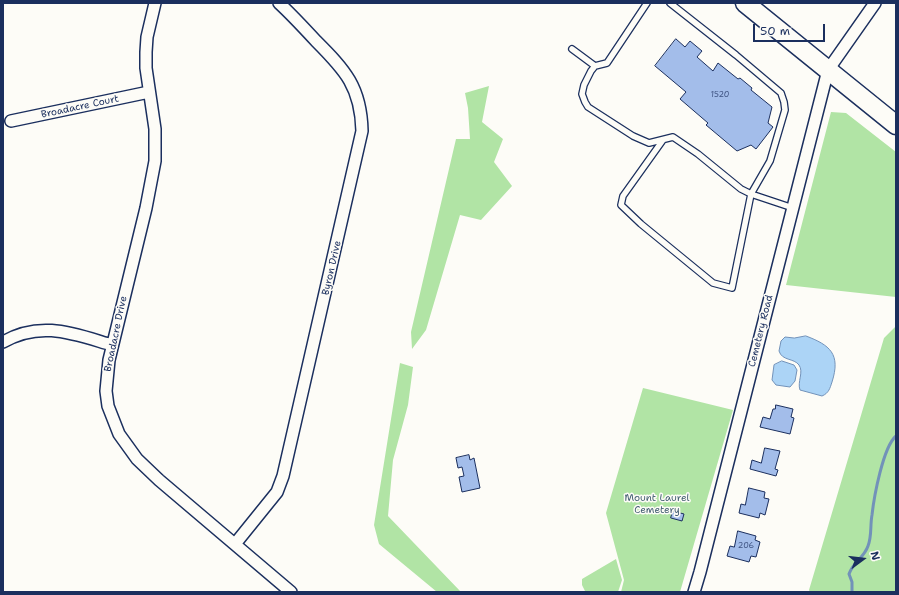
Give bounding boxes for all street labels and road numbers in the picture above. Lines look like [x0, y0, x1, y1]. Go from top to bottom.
street label: Broadacre Court [40, 93, 120, 121]
street label: Byron Drive [320, 239, 344, 297]
street label: Cemetery Road [746, 294, 776, 368]
street label: Broadacre Drive [102, 295, 130, 373]

